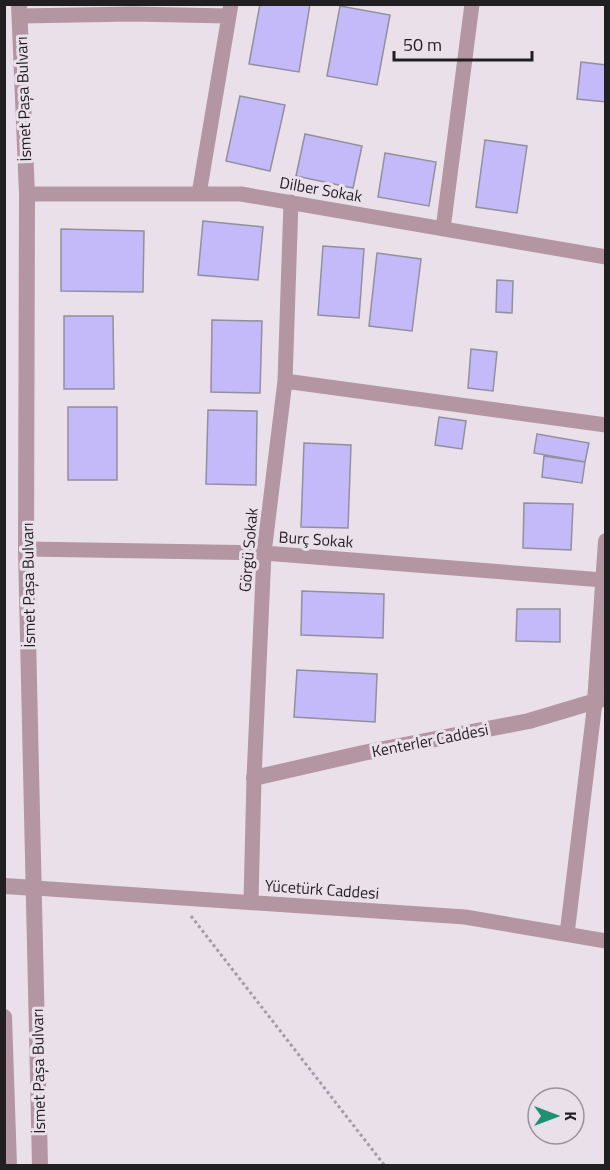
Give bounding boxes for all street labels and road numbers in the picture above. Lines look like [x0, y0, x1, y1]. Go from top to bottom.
street label: İsmet Paşa Bulvarı [9, 36, 37, 162]
street label: Dilber Sokak [278, 170, 365, 208]
street label: Görgü Sokak [232, 507, 264, 593]
street label: İsmet Paşa Bulvarı [15, 522, 41, 648]
street label: Burç Sokak [278, 524, 354, 554]
street label: Kenterler Caddesi [370, 717, 490, 763]
street label: Yücetürk Caddesi [264, 873, 380, 905]
street label: İsmet Paşa Bulvarı [25, 1008, 51, 1134]

